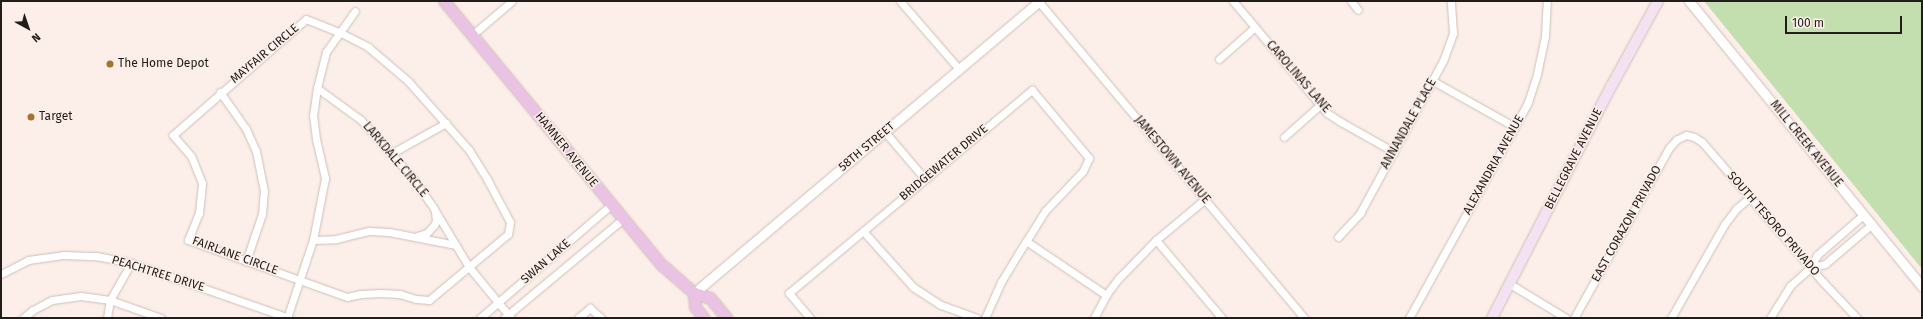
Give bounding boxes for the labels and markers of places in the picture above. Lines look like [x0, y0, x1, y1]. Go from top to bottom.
place label: The Home Depot [118, 57, 209, 71]
marker: The Home Depot [105, 59, 115, 69]
place label: Target [39, 110, 73, 124]
marker: Target [26, 112, 36, 122]

